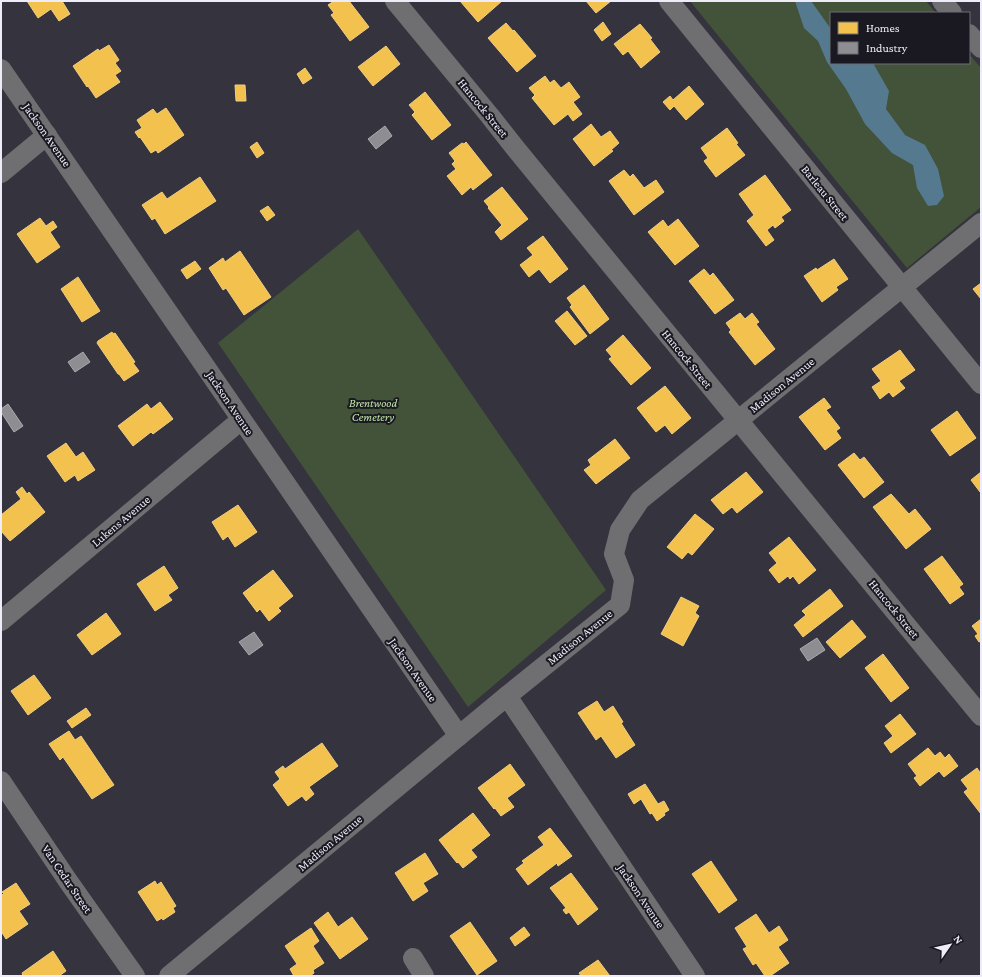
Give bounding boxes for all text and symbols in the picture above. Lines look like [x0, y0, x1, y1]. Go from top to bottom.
legend [830, 12, 970, 64]
text: Homes [866, 21, 900, 35]
text: Industry [866, 41, 908, 55]
street label: Hancock Street [455, 76, 512, 141]
street label: Jackson Avenue [19, 100, 74, 169]
street label: Barleau Street [798, 163, 852, 224]
street label: Hancock Street [659, 327, 716, 392]
street label: Madison Avenue [747, 354, 817, 416]
street label: Jackson Avenue [203, 367, 257, 438]
park label: Brentwood Cemetery [349, 396, 397, 424]
street label: Lukens Avenue [89, 493, 153, 549]
street label: Hancock Street [866, 577, 923, 642]
street label: Madison Avenue [545, 606, 615, 668]
street label: Jackson Avenue [385, 635, 440, 704]
street label: Madison Avenue [295, 812, 365, 874]
street label: Van Cedar Street [39, 842, 96, 917]
street label: Jackson Avenue [614, 860, 668, 931]
north arrow [930, 925, 970, 965]
text: N [951, 933, 966, 946]

